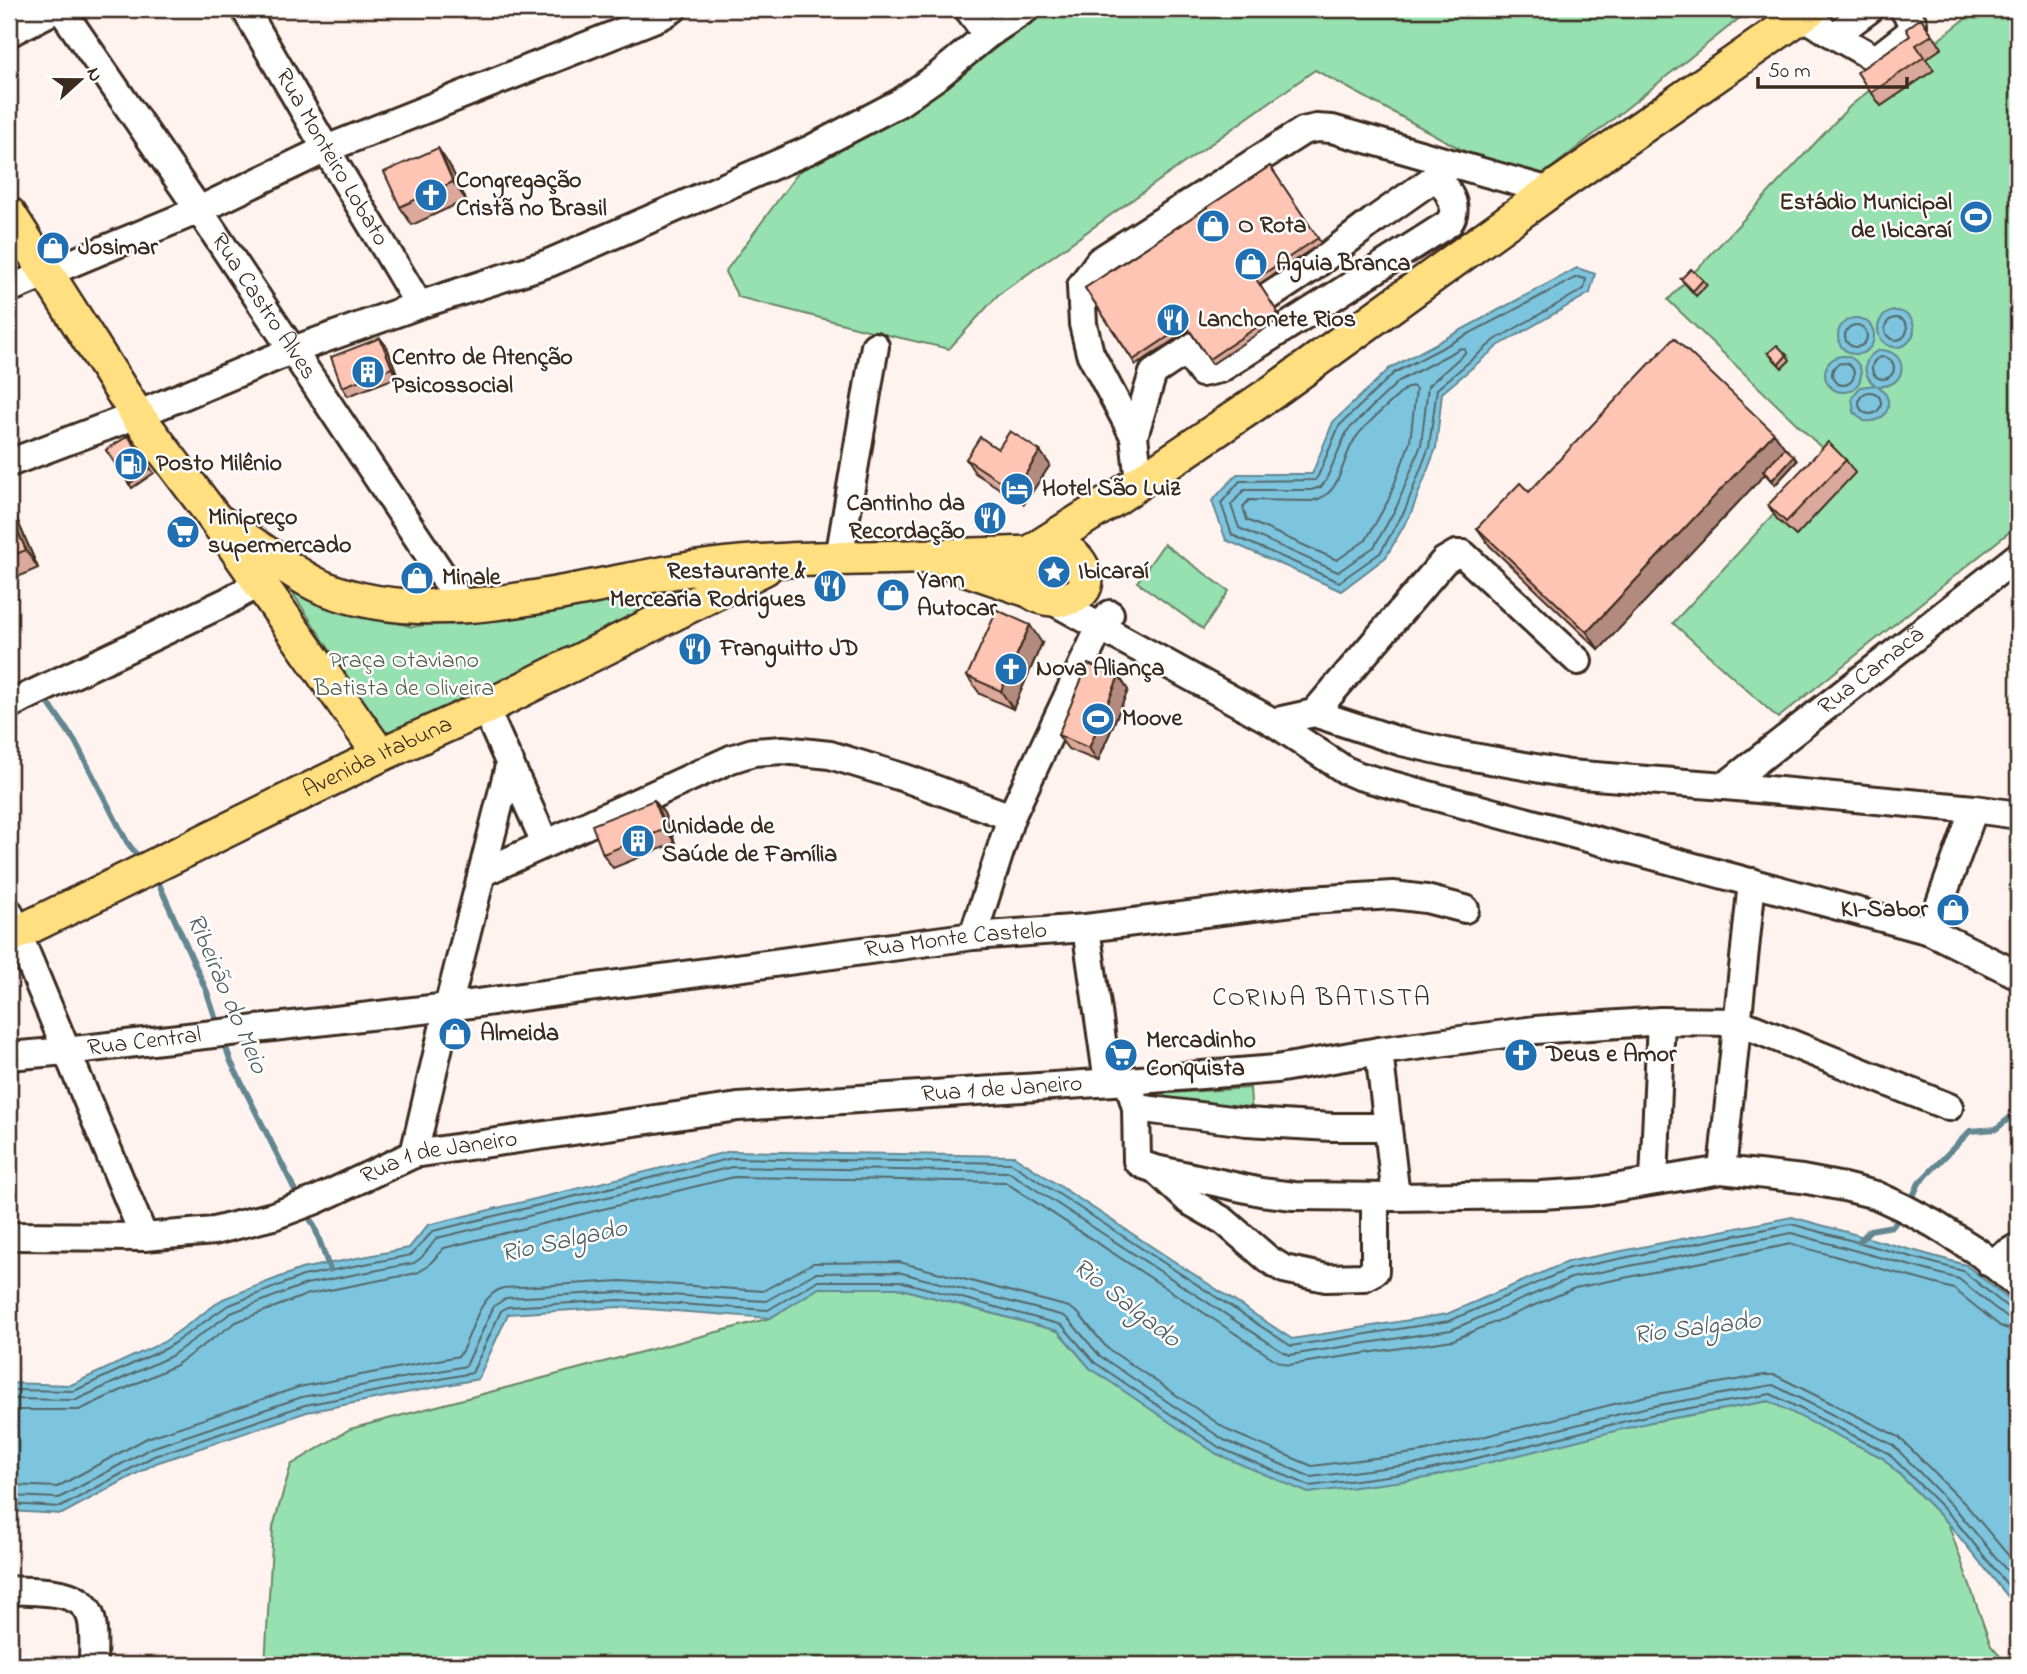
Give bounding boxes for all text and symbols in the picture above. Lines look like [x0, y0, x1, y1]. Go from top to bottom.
north arrow [46, 46, 116, 116]
scale bar [1758, 46, 1906, 90]
text: 50 m [1768, 57, 1811, 87]
street label: Rua Monteiro Lobato [266, 62, 398, 253]
text: N [79, 64, 109, 86]
place label: Congregação Cristã no Brasil [456, 164, 607, 227]
church icon: Congregação Cristã no Brasil [412, 176, 450, 214]
place label: Estádio Municipal de Ibicaraí [1779, 186, 1953, 249]
sports icon: Estádio Municipal de Ibicaraí [1957, 198, 1995, 236]
shop icon: O Rota [1194, 207, 1232, 245]
place label: O Rota [1238, 209, 1307, 244]
street label: Rua Castro Alves [202, 226, 325, 387]
shop icon: Josimar [34, 229, 72, 267]
place label: Josimar [78, 231, 158, 266]
shop icon: Aguia Branca [1232, 245, 1270, 283]
place label: Aguia Branca [1276, 247, 1411, 283]
restaurant icon: Lanchonete Rios [1154, 301, 1192, 339]
place label: Lanchonete Rios [1198, 303, 1356, 338]
place label: Centro de Atenção Psicossocial [392, 341, 573, 404]
building icon: Centro de Atenção Psicossocial [349, 353, 387, 391]
fuel station icon: Posto Milênio [112, 445, 150, 483]
place label: Posto Milênio [156, 447, 282, 482]
hotel icon: Hotel São Luiz [998, 470, 1036, 508]
place label: Hotel São Luiz [1042, 472, 1181, 507]
place label: Cantinho da Recordação [846, 487, 965, 550]
restaurant icon: Cantinho da Recordação [971, 499, 1009, 537]
place label: Minipreço supermercado [208, 501, 352, 564]
supermarket icon: Minipreço supermercado [164, 513, 202, 551]
place icon: Ibicaraí [1035, 553, 1073, 591]
place label: Restaurante & Mercearia Rodrigues [610, 555, 806, 619]
place label: Ibicaraí [1078, 555, 1150, 590]
shop icon: Minale [398, 559, 436, 597]
place label: Minale [442, 561, 502, 596]
place label: Yann Autocar [916, 564, 998, 627]
restaurant icon: Restaurante & Mercearia Rodrigues [811, 567, 849, 605]
shop icon: Yann Autocar [874, 576, 912, 614]
street label: Rua Camacã [1811, 618, 1932, 724]
restaurant icon: Franguitto JD [676, 630, 714, 668]
place label: Franguitto JD [719, 632, 859, 668]
park label: Praça Otaviano Batista de Oliveira [313, 644, 494, 707]
church icon: Nova Aliança [992, 650, 1030, 688]
place label: Nova Aliança [1036, 652, 1164, 687]
sports icon: Moove [1079, 700, 1117, 738]
place label: Moove [1122, 702, 1184, 737]
street label: Avenida Itabuna [297, 707, 458, 808]
place label: Unidade de Saúde de Família [662, 810, 837, 873]
building icon: Unidade de Saúde de Família [619, 822, 657, 860]
shop icon: KI-Sabor [1934, 891, 1972, 929]
place label: KI-Sabor [1841, 893, 1929, 928]
water label: Ribeirão do Meio [175, 908, 277, 1081]
street label: Rua Monte Castelo [862, 913, 1048, 968]
district label: CORINA BATISTA [1212, 980, 1432, 1018]
shop icon: Almeida [436, 1015, 474, 1053]
place label: Almeida [480, 1017, 559, 1052]
street label: Rua Central [86, 1018, 203, 1066]
place label: Mercadinho Conquista [1146, 1024, 1256, 1087]
supermarket icon: Mercadinho Conquista [1102, 1036, 1140, 1074]
church icon: Deus e Amor [1502, 1036, 1540, 1074]
place label: Deus e Amor [1545, 1038, 1677, 1073]
street label: Rua 1 de Janeiro [920, 1067, 1083, 1112]
street label: Rua 1 de Janeiro [355, 1122, 520, 1194]
water label: Rio Salgado [497, 1210, 632, 1274]
water label: Rio Salgado [1064, 1250, 1189, 1359]
water label: Rio Salgado [1631, 1302, 1764, 1356]

